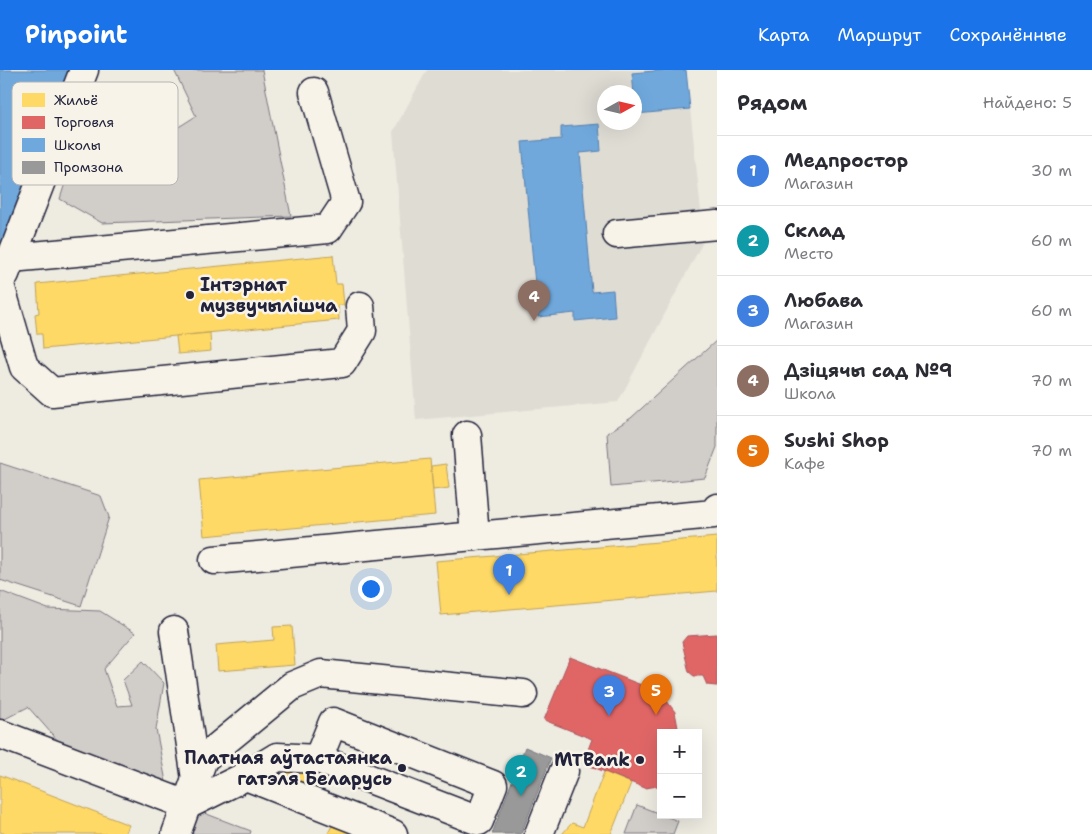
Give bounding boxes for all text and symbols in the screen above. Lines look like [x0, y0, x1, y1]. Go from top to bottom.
text: Pinpoint [25, 19, 127, 51]
text: Карта [758, 23, 809, 47]
text: Маршрут [837, 23, 921, 47]
text: Сохранённые [949, 23, 1067, 47]
legend [12, 82, 178, 185]
north arrow [597, 85, 642, 130]
text: Рядом [737, 89, 807, 117]
text: Жильё [54, 91, 98, 109]
text: Найдено: 5 [983, 92, 1072, 113]
text: Торговля [54, 113, 114, 131]
text: Школы [54, 136, 101, 154]
text: Медпростор [784, 148, 908, 173]
text: Промзона [54, 158, 123, 176]
text: 1 [749, 160, 757, 181]
text: 30 m [1031, 160, 1072, 181]
text: Магазин [784, 173, 853, 194]
text: Склад [784, 218, 845, 243]
text: 2 [747, 230, 759, 251]
text: 60 m [1031, 230, 1072, 251]
text: Место [784, 243, 834, 264]
place label: Інтэрнат музвучылішча [200, 273, 338, 318]
pin: 4 [518, 280, 550, 321]
text: Любава [784, 288, 863, 313]
marker: Інтэрнат музвучылішча [184, 289, 196, 301]
text: 3 [747, 300, 759, 321]
text: 60 m [1031, 300, 1072, 321]
text: Магазин [784, 313, 853, 334]
text: Дзіцячы сад №9 [784, 358, 952, 383]
text: 4 [747, 370, 759, 391]
text: 70 m [1031, 370, 1072, 391]
text: Школа [784, 383, 836, 404]
text: Sushi Shop [784, 428, 889, 453]
text: 5 [748, 440, 758, 461]
text: 70 m [1031, 440, 1072, 461]
text: Кафе [784, 453, 825, 474]
pin: 1 [493, 554, 525, 595]
your location [358, 576, 384, 602]
pin: 5 [640, 674, 672, 715]
pin: 3 [593, 675, 625, 716]
map controls [657, 729, 702, 819]
button: + [657, 729, 702, 774]
place label: Платная аўтастаянка гатэля Беларусь [184, 746, 393, 791]
place label: MTBank [554, 748, 630, 772]
marker: MTBank [634, 754, 646, 766]
pin: 2 [505, 755, 537, 796]
marker: Платная аўтастаянка гатэля Беларусь [396, 762, 408, 774]
button: − [657, 774, 702, 819]

